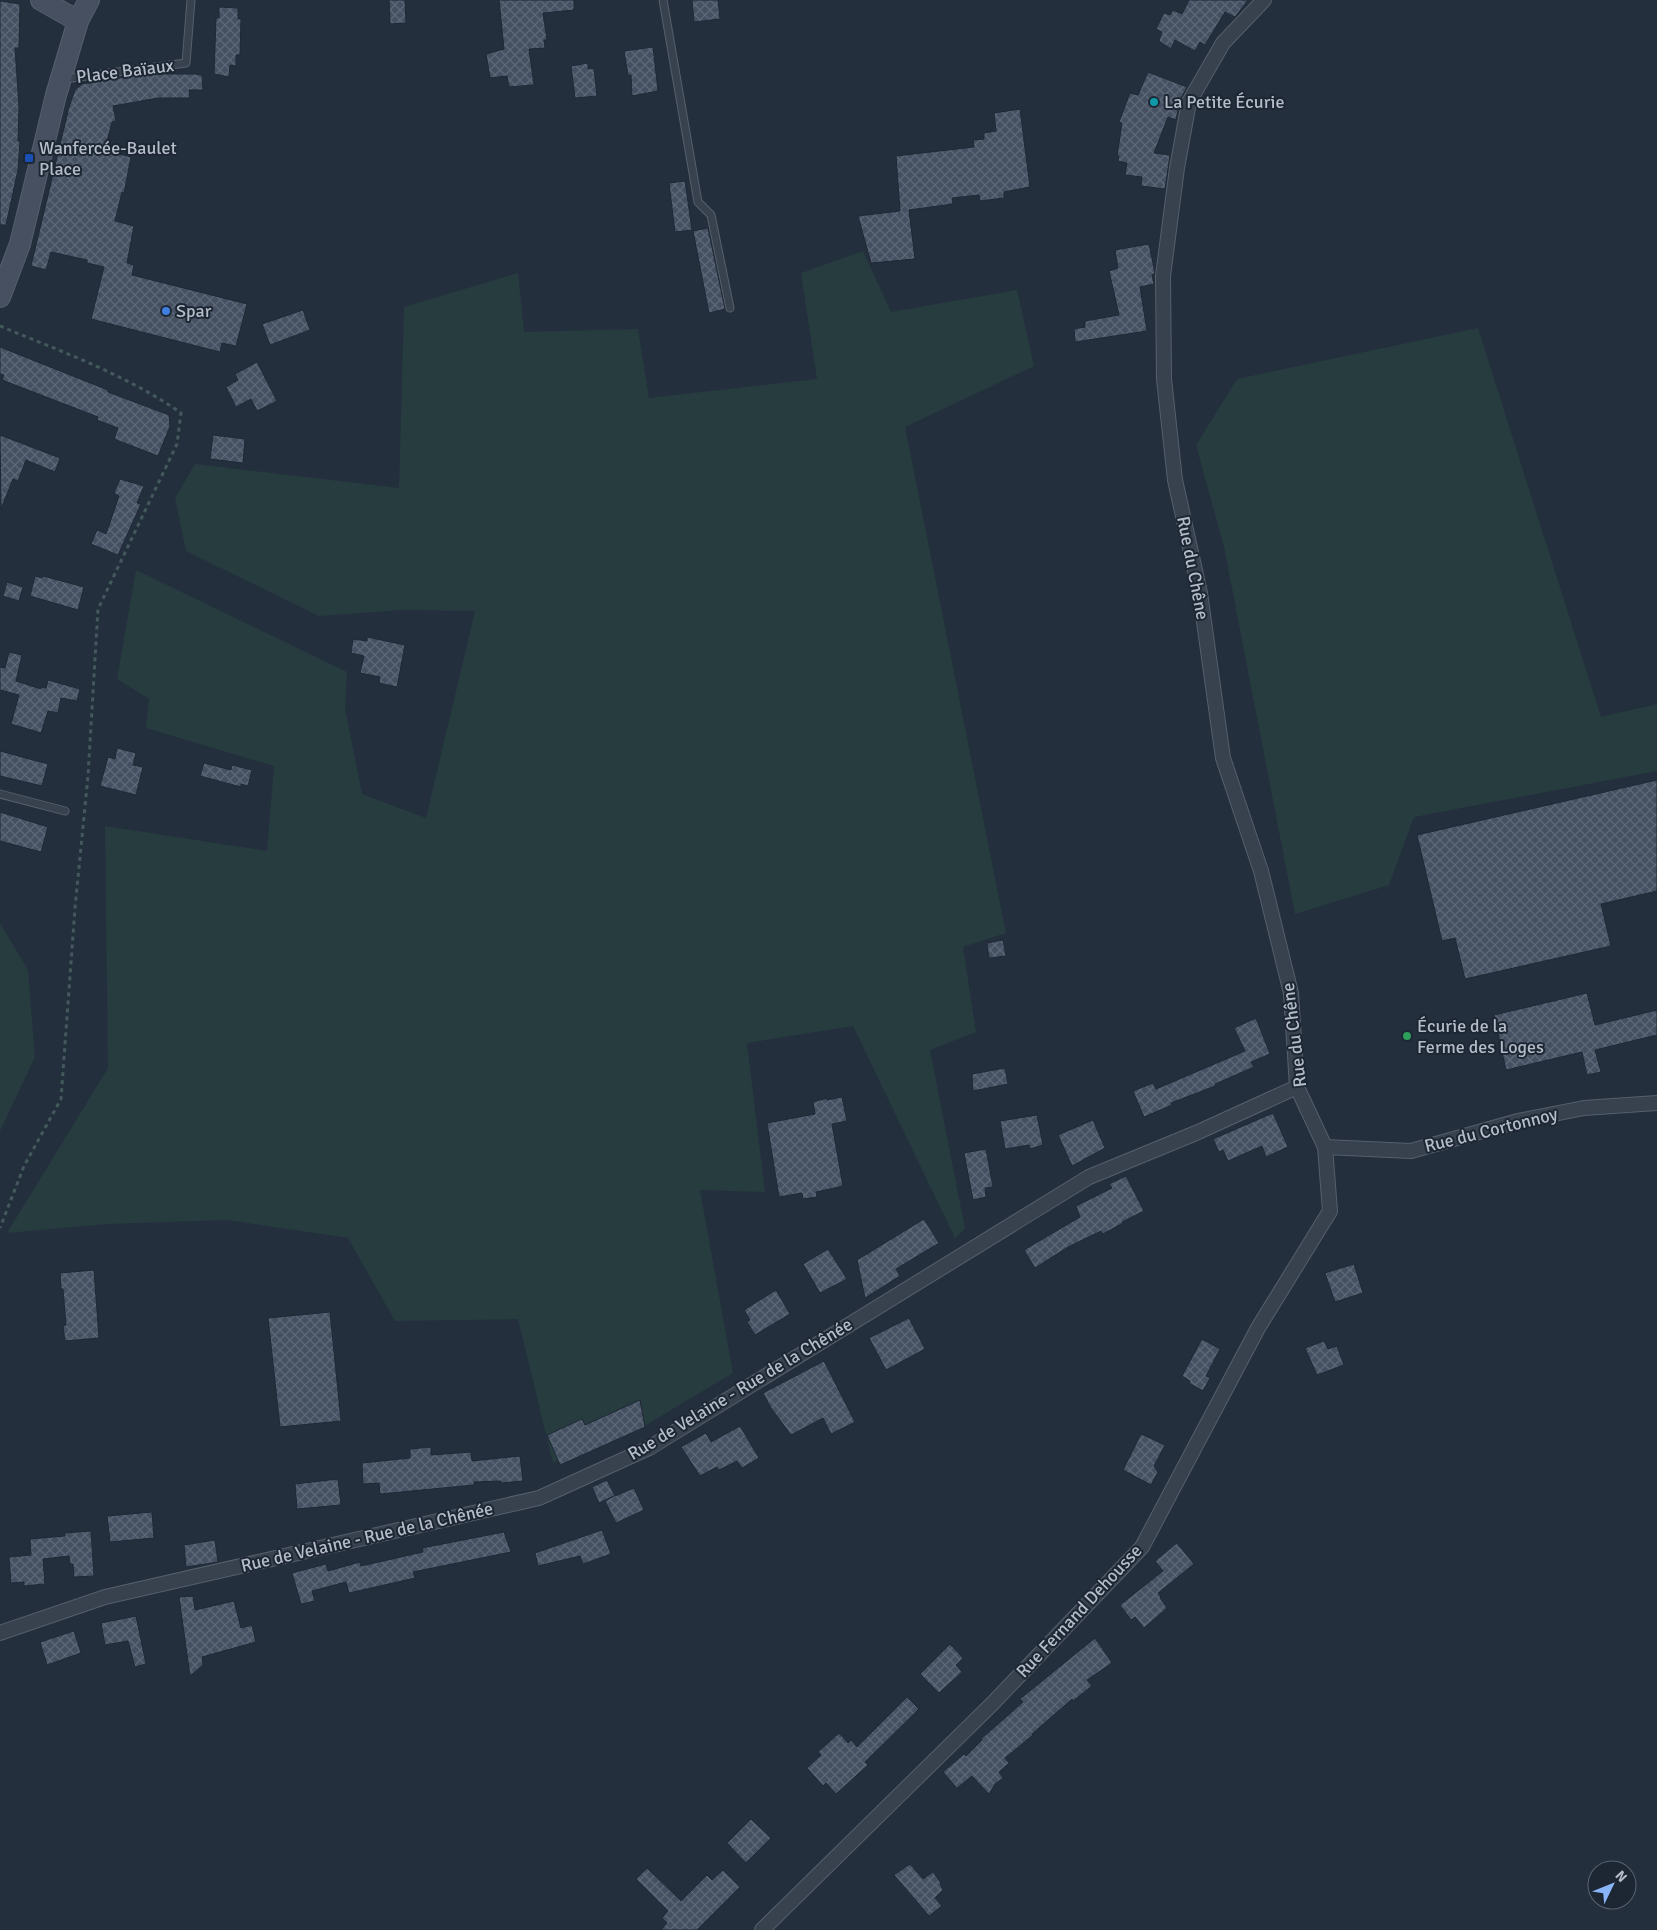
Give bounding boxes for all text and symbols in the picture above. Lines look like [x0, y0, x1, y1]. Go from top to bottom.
street label: Place Baïaux [75, 54, 176, 88]
place label: La Petite Écurie [1164, 91, 1285, 113]
marker: La Petite Écurie [1148, 96, 1160, 108]
place label: Wanfercée-Baulet Place [39, 137, 177, 180]
marker: Wanfercée-Baulet Place [23, 152, 35, 164]
place label: Spar [176, 300, 212, 322]
marker: Spar [160, 305, 172, 317]
street label: Rue du Chêne [1172, 514, 1214, 622]
street label: Rue du Chêne [1277, 982, 1311, 1088]
place label: Écurie de la Ferme des Loges [1417, 1015, 1544, 1058]
marker: Écurie de la Ferme des Loges [1401, 1030, 1413, 1042]
street label: Rue du Cortonnoy [1422, 1103, 1560, 1157]
street label: Rue de Velaine - Rue de la Chênée [624, 1313, 856, 1465]
street label: Rue de Velaine - Rue de la Chênée [239, 1497, 495, 1577]
street label: Rue Fernand Dehousse [1011, 1540, 1147, 1682]
north arrow [1587, 1860, 1637, 1910]
text: N [1612, 1867, 1631, 1886]

